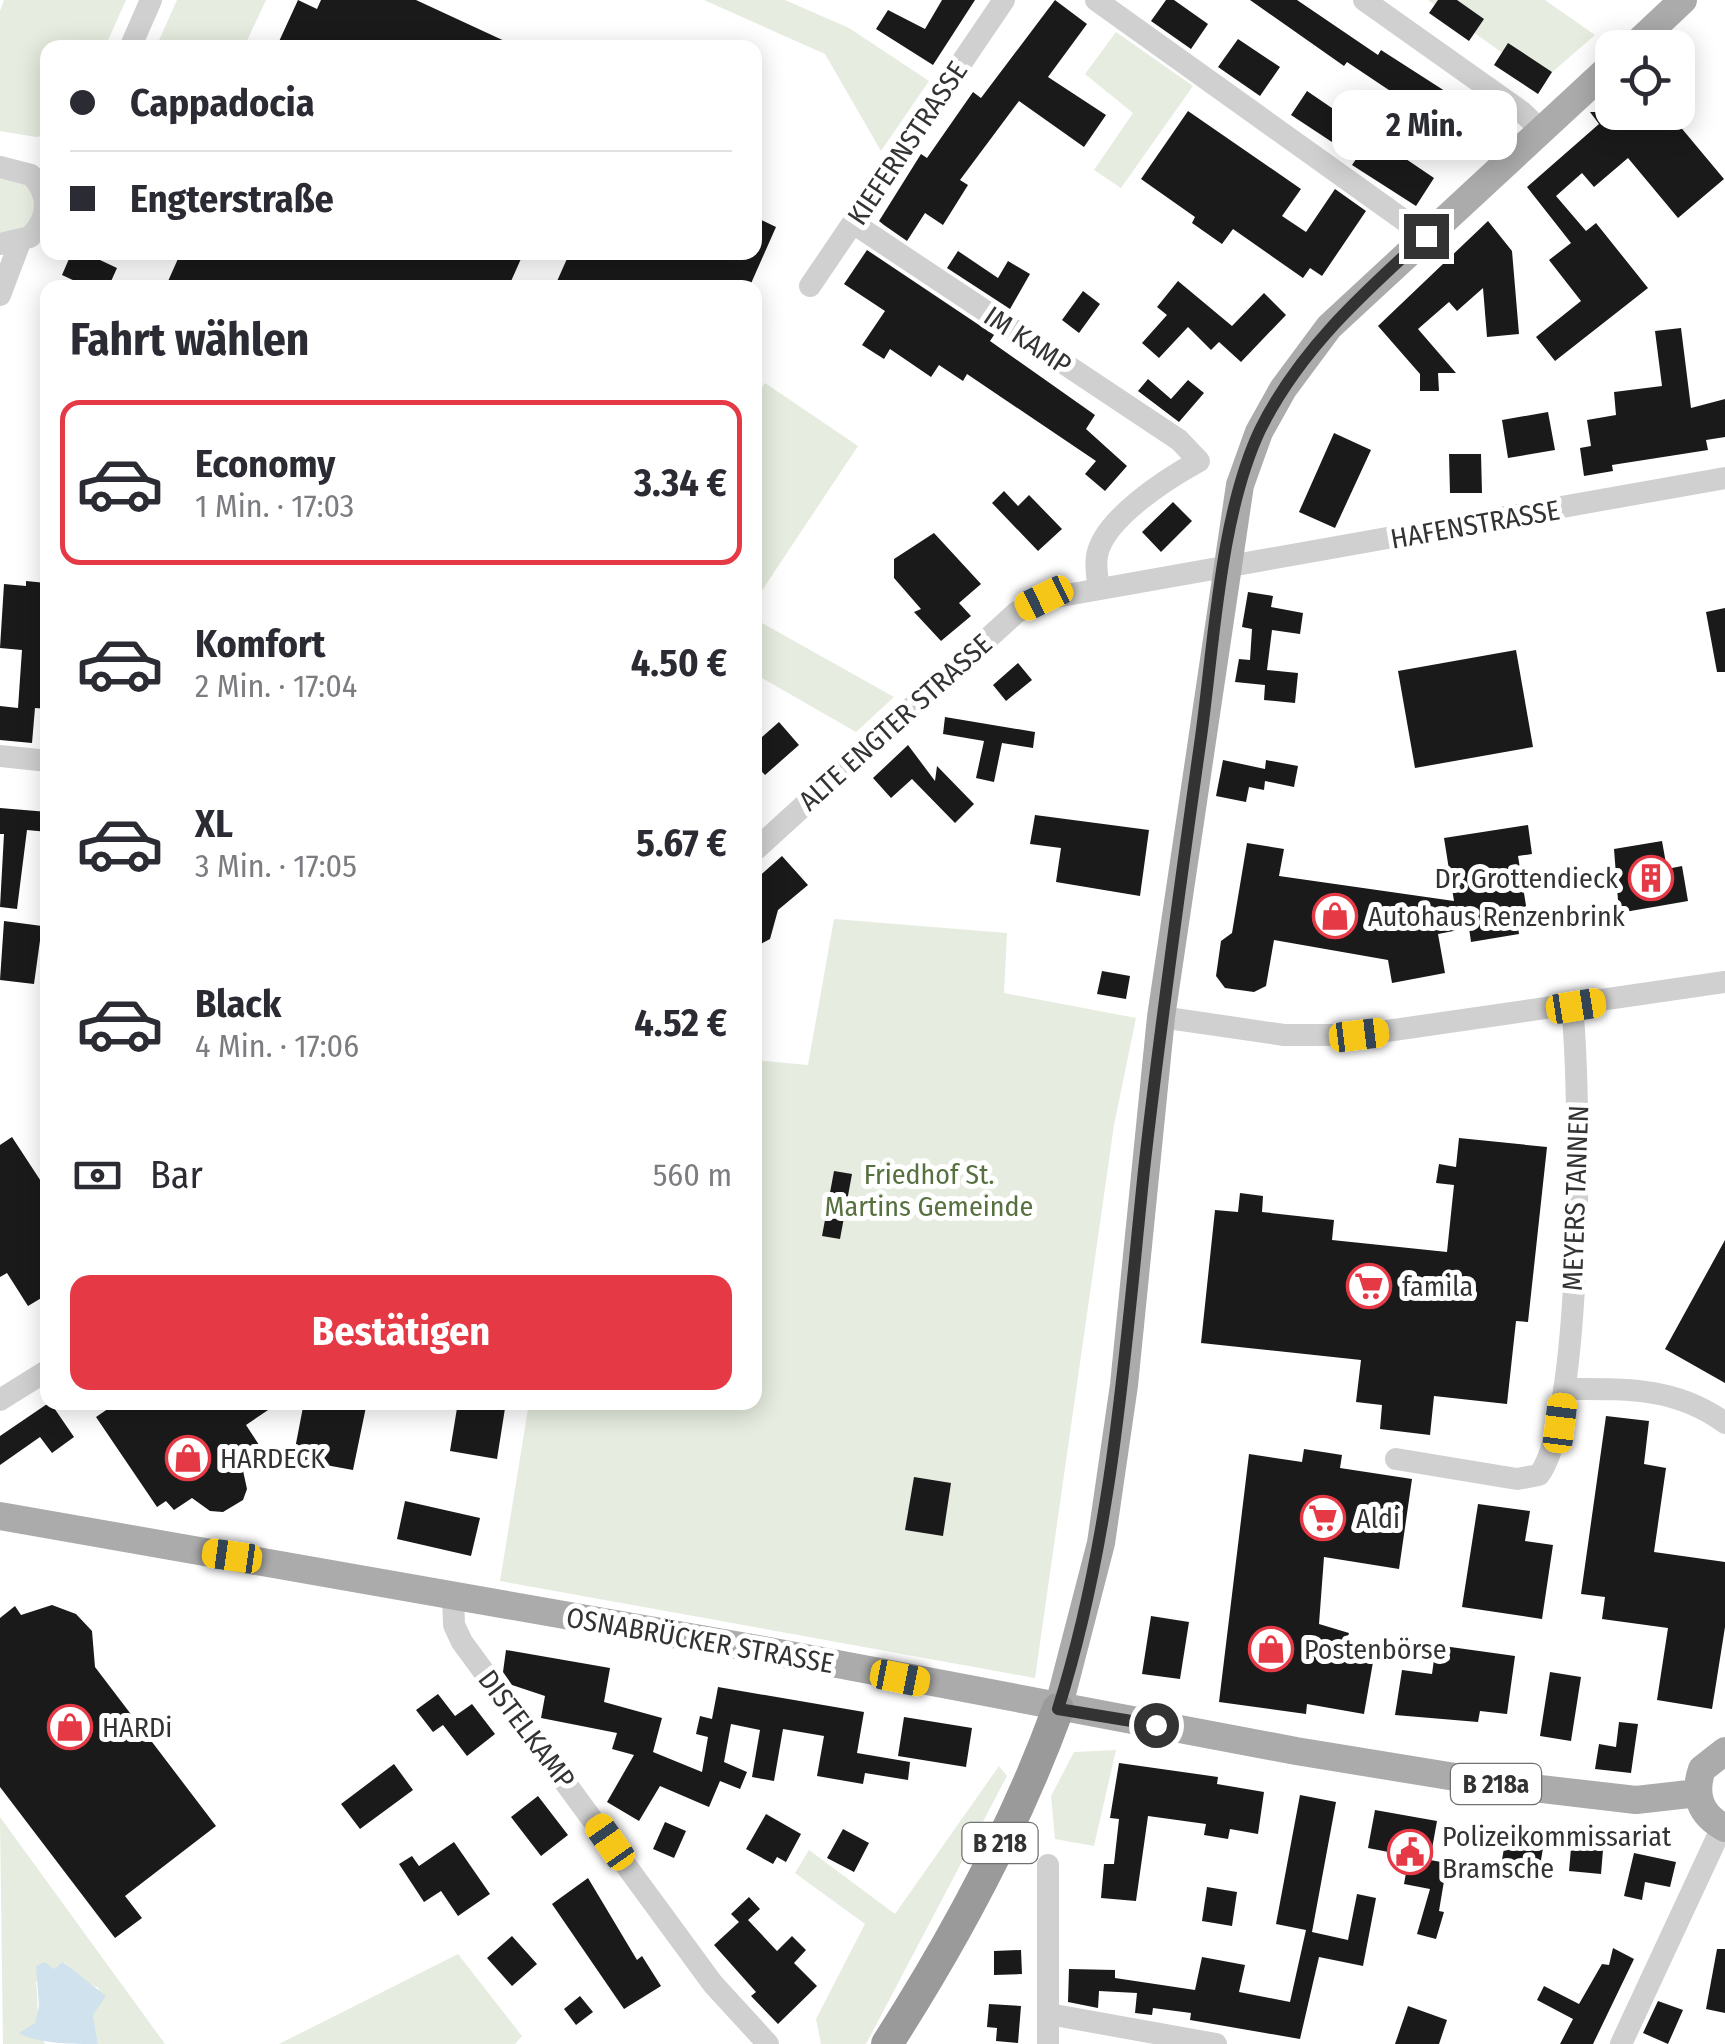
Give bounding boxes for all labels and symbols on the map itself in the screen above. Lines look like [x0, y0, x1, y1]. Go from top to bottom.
street label: KIEFERNSTRASSE [841, 55, 974, 231]
callout: 2 Min. [1334, 91, 1518, 161]
route end [1404, 214, 1449, 259]
street label: IM KAMP [978, 299, 1078, 381]
street label: HAFENSTRASSE [1388, 493, 1562, 556]
car [1010, 571, 1078, 625]
street label: ALTE ENGTER STRASSE [792, 627, 998, 818]
building icon: Dr. Grottendieck [1628, 855, 1674, 901]
place label: Dr. Grottendieck [1435, 862, 1619, 895]
shop icon: Autohaus Renzenbrink [1312, 893, 1358, 939]
place label: Autohaus Renzenbrink [1368, 900, 1626, 933]
car [1544, 986, 1608, 1026]
car [1327, 1016, 1391, 1054]
street label: MEYERS TANNEN [1556, 1105, 1595, 1291]
park label: Friedhof St. Martins Gemeinde [825, 1158, 1033, 1223]
supermarket icon: famila [1346, 1263, 1392, 1309]
place label: famila [1402, 1270, 1473, 1303]
car [1541, 1391, 1579, 1455]
shop icon: HARDECK [165, 1435, 211, 1481]
place label: HARDECK [220, 1442, 325, 1475]
supermarket icon: Aldi [1300, 1495, 1346, 1541]
place label: Aldi [1356, 1502, 1400, 1535]
car [200, 1537, 264, 1575]
street label: OSNABRÜCKER STRASSE [564, 1601, 836, 1680]
shop icon: Postenbörse [1248, 1626, 1294, 1672]
place label: Postenbörse [1304, 1633, 1447, 1666]
car [868, 1658, 932, 1698]
street label: DISTELKAMP [471, 1664, 582, 1795]
route start [1134, 1703, 1179, 1748]
shop icon: HARDi [47, 1704, 93, 1750]
place label: HARDi [102, 1711, 172, 1744]
road number: B 218a [1451, 1764, 1541, 1804]
car [581, 1809, 639, 1875]
place label: Polizeikommissariat Bramsche [1442, 1820, 1672, 1885]
road number: B 218 [962, 1823, 1038, 1863]
public building icon: Polizeikommissariat Bramsche [1387, 1829, 1433, 1875]

